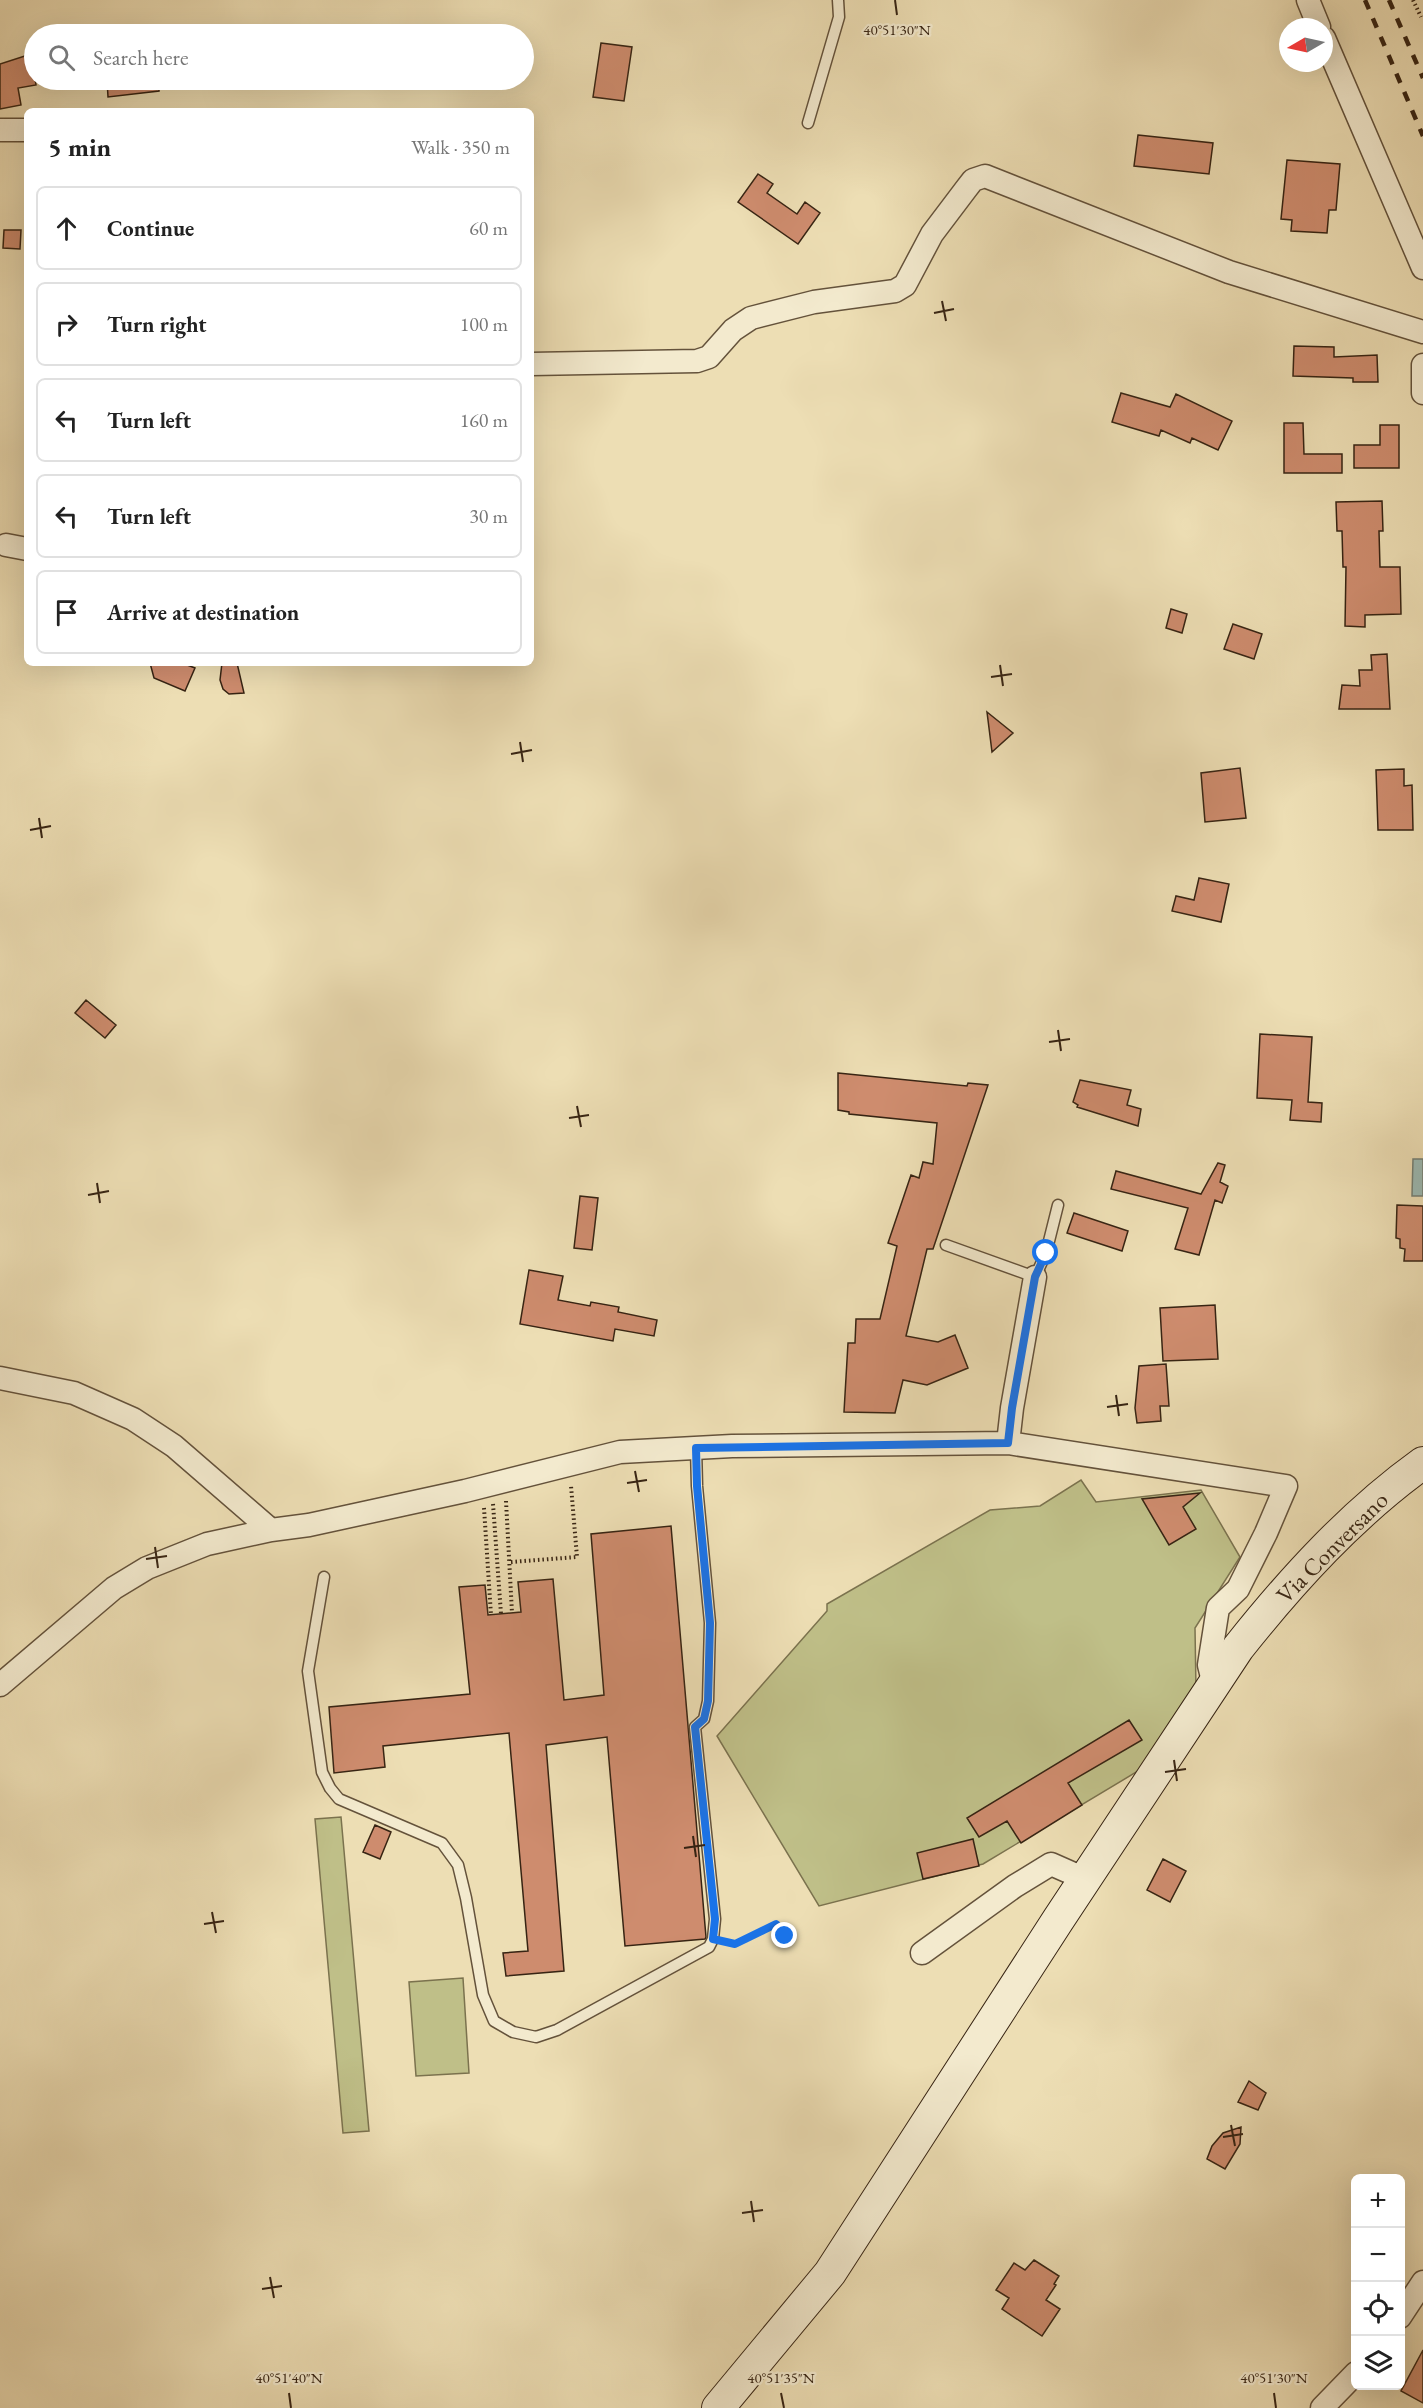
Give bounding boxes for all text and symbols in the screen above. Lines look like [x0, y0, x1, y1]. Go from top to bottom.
north arrow [1279, 18, 1333, 72]
text: 40°51'30"N [863, 20, 931, 39]
search box [24, 24, 534, 90]
icon: search [45, 41, 78, 74]
text: Search here [93, 43, 188, 72]
text: 5 min [48, 130, 111, 164]
text: Walk · 350 m [411, 134, 510, 160]
icon: ahead [50, 212, 83, 245]
text: Continue [107, 214, 194, 243]
text: 60 m [469, 215, 508, 241]
icon: right [50, 308, 83, 341]
text: Turn right [107, 310, 206, 339]
text: 100 m [460, 311, 508, 337]
icon: left [50, 404, 83, 437]
text: Turn left [107, 406, 191, 435]
text: 160 m [460, 407, 508, 433]
icon: left [50, 500, 83, 533]
text: Turn left [107, 502, 191, 531]
text: 30 m [469, 503, 508, 529]
icon: arrive [50, 596, 83, 629]
text: Arrive at destination [107, 598, 299, 627]
route start [1032, 1239, 1058, 1265]
street label: Via Conversano [1269, 1484, 1395, 1610]
route end [771, 1922, 797, 1948]
map controls [1351, 2174, 1405, 2390]
button: + [1351, 2174, 1405, 2228]
button: − [1351, 2228, 1405, 2282]
button: locate [1351, 2282, 1405, 2336]
button: layers [1351, 2336, 1405, 2390]
text: 40°51'40"N [255, 2368, 323, 2387]
text: 40°51'35"N [747, 2368, 815, 2387]
text: 40°51'30"N [1240, 2368, 1308, 2387]

